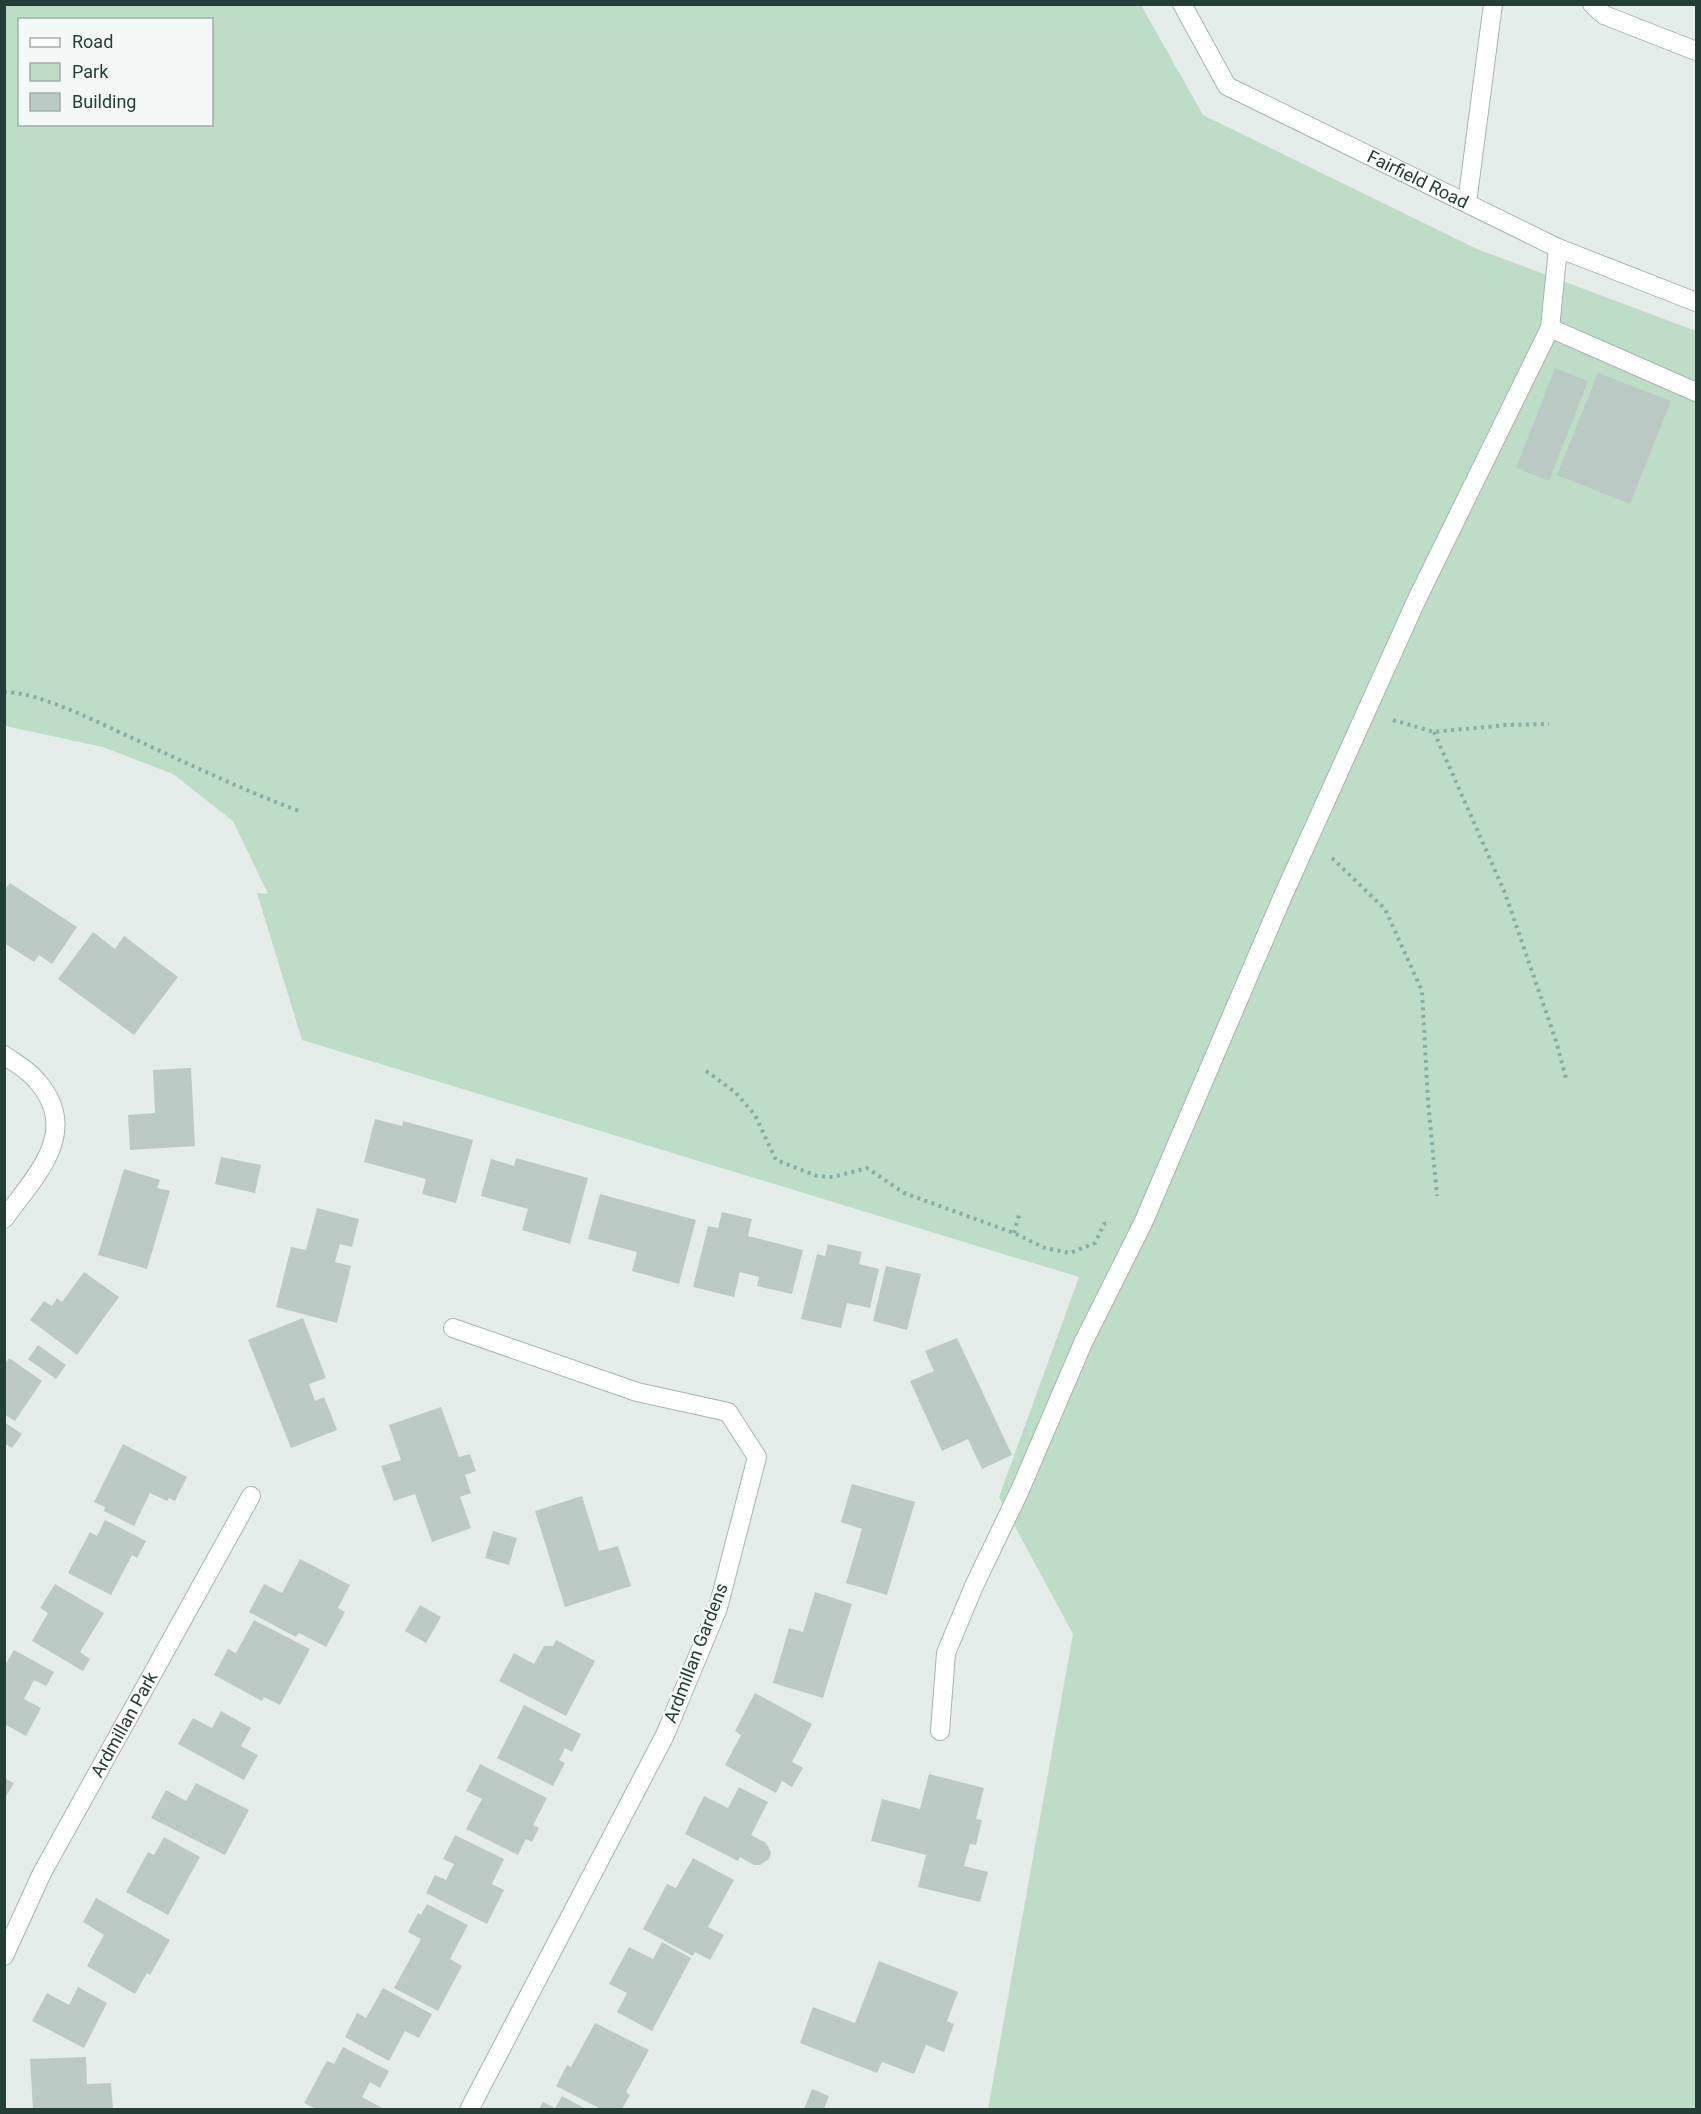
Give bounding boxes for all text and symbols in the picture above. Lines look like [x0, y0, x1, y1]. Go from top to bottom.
legend [18, 18, 213, 126]
text: Road [72, 31, 113, 52]
text: Park [72, 61, 109, 82]
text: Building [72, 91, 136, 112]
street label: Fairfield Road [1364, 145, 1472, 213]
street label: Ardmillan Gardens [659, 1580, 732, 1726]
street label: Ardmillan Park [86, 1667, 162, 1781]

